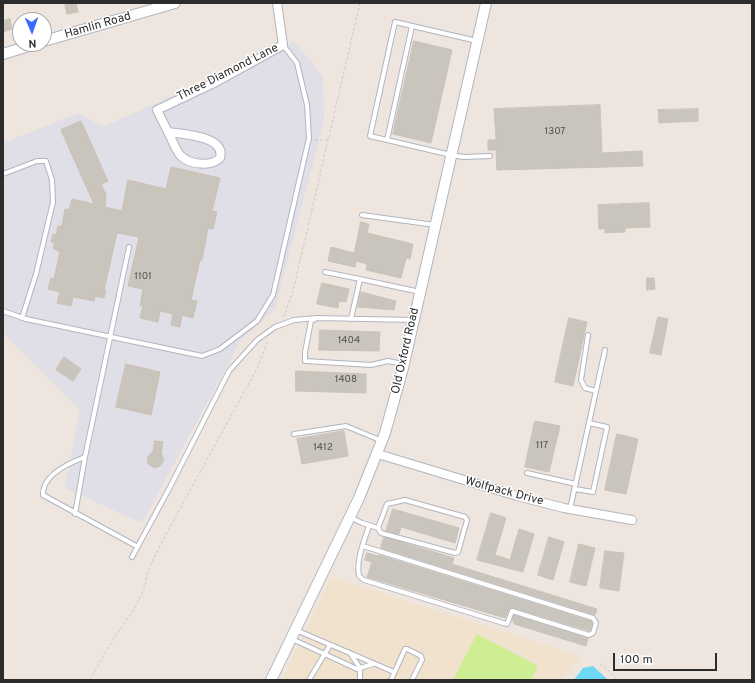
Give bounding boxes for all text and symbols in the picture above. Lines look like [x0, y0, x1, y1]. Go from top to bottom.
street label: Hamlin Road [63, 10, 133, 42]
north arrow [12, 12, 52, 52]
text: N [28, 36, 37, 50]
street label: Three Diamond Lane [175, 41, 281, 105]
house number: 1307 [545, 126, 565, 138]
house number: 1101 [134, 271, 152, 283]
street label: Old Oxford Road [389, 306, 423, 396]
house number: 1404 [338, 335, 360, 347]
house number: 1408 [335, 374, 357, 386]
house number: 117 [536, 440, 548, 452]
house number: 1412 [313, 442, 333, 454]
street label: Wolfpack Drive [463, 475, 545, 509]
scale bar [615, 645, 719, 671]
text: 100 m [620, 652, 653, 668]

